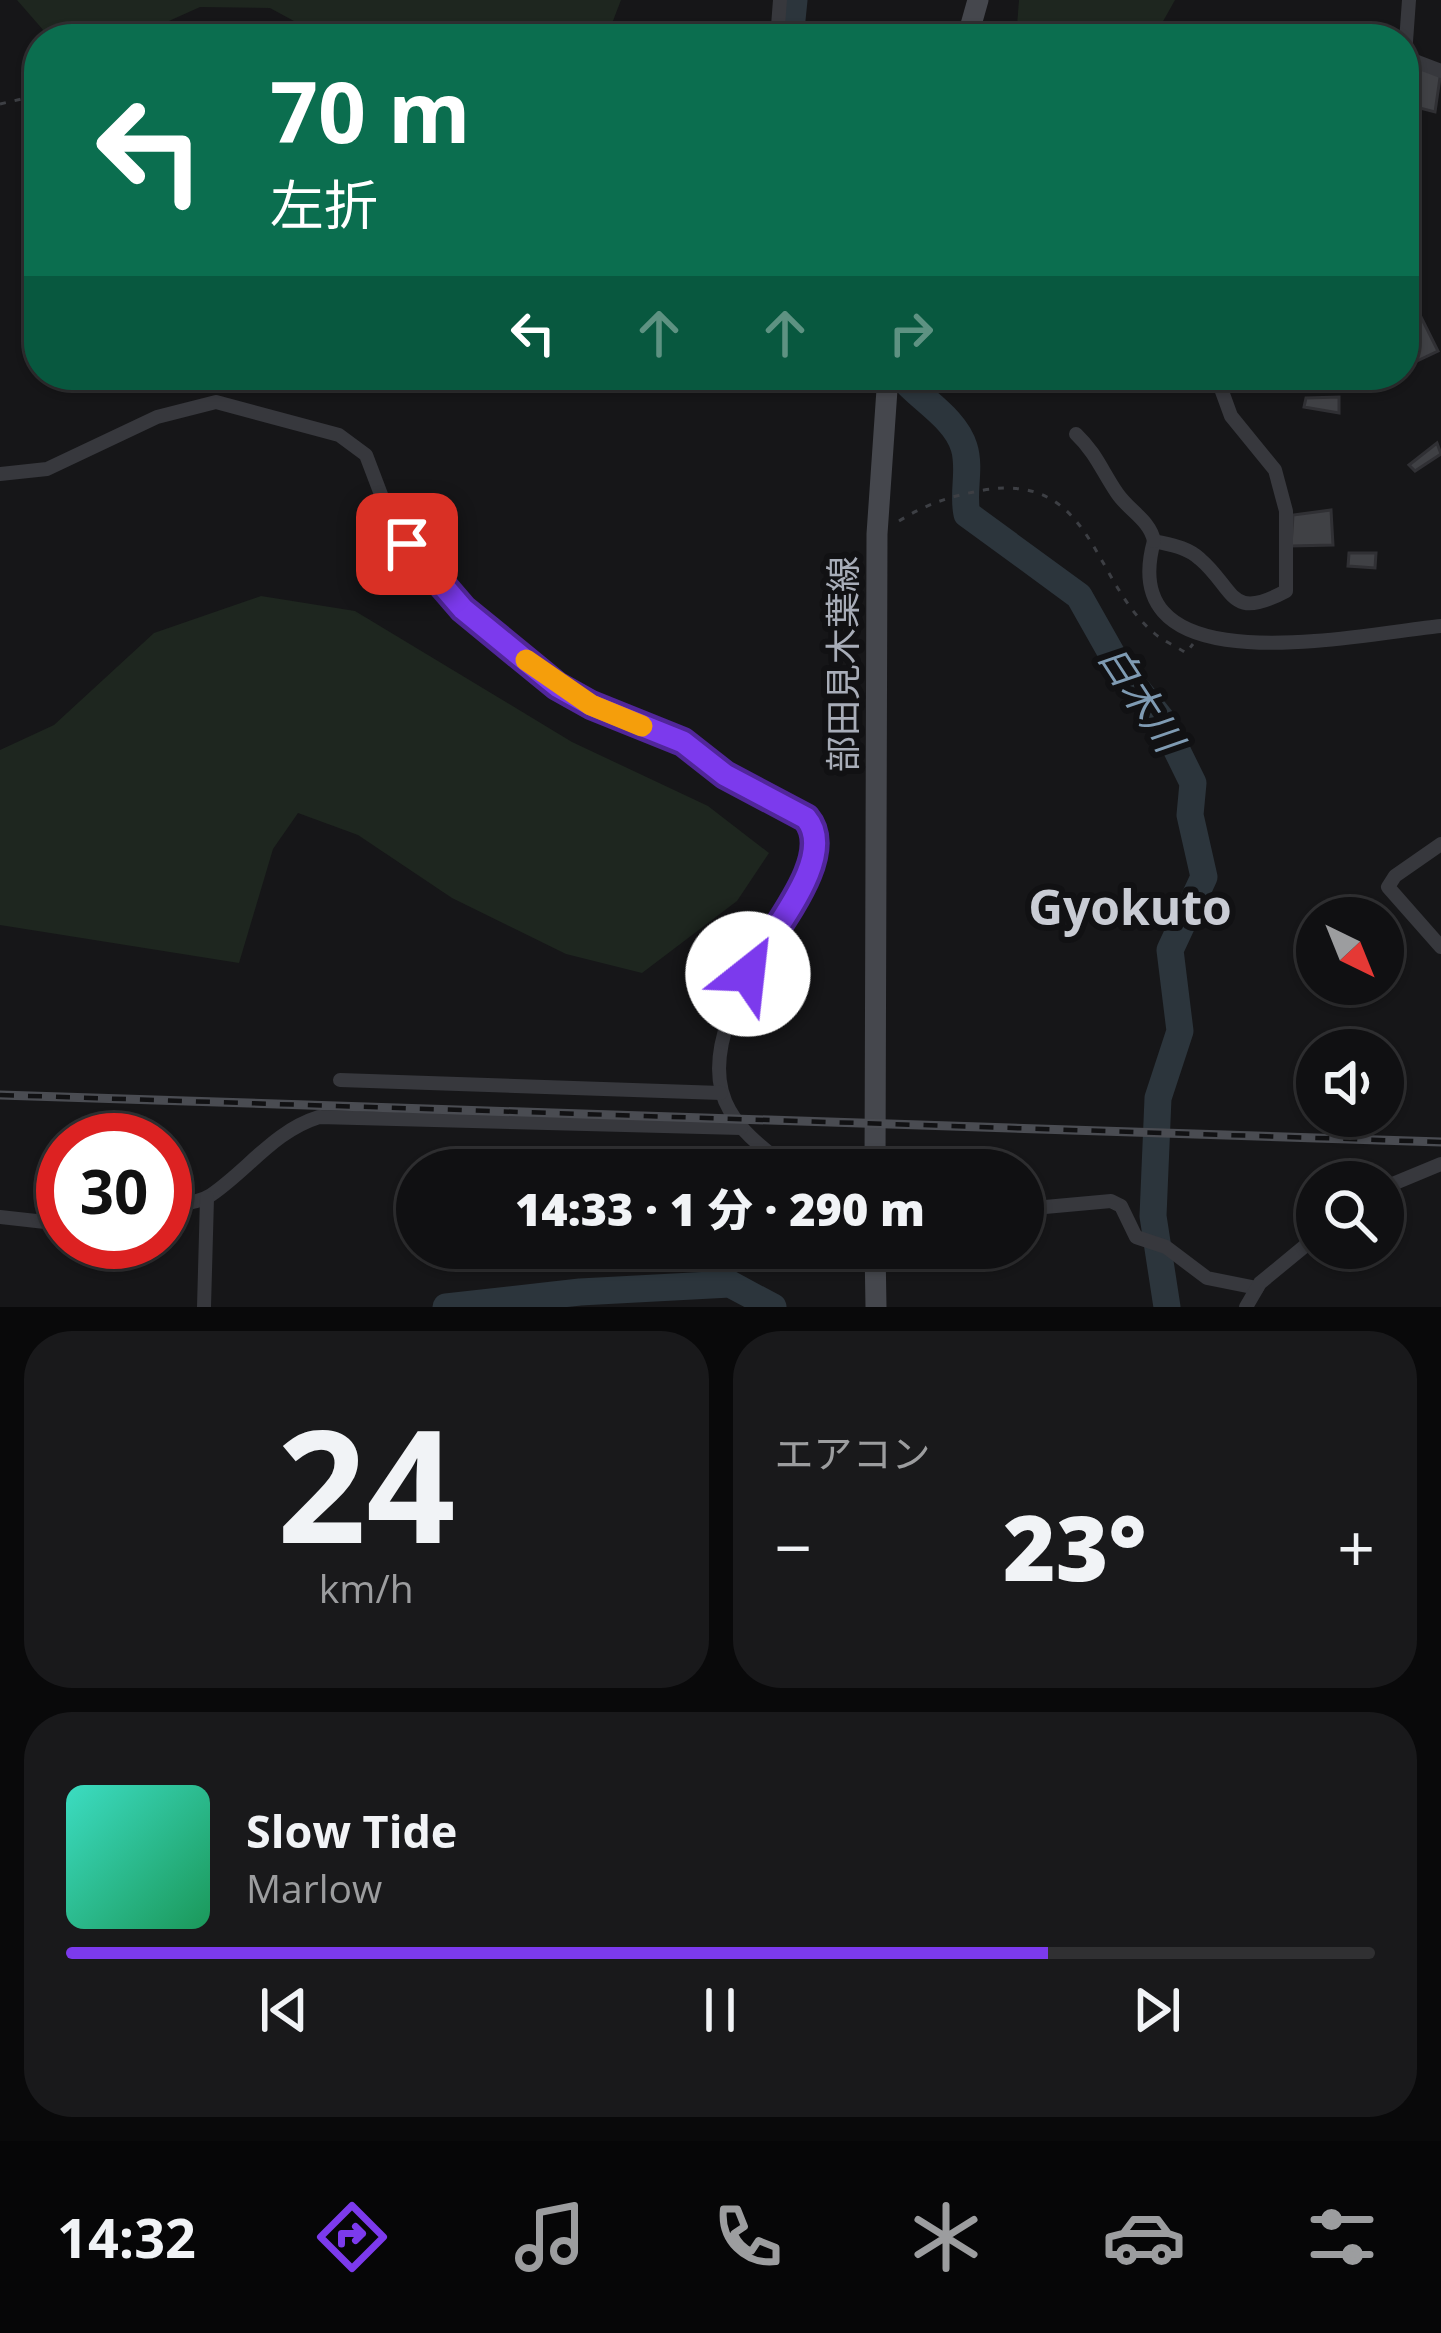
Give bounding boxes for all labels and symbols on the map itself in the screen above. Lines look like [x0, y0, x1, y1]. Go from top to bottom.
pin [356, 493, 458, 595]
street label: 部田見木葉線 [818, 556, 867, 772]
water label: 白木川 [1088, 634, 1199, 764]
district label: Gyokuto [1028, 874, 1232, 939]
north arrow [1296, 897, 1404, 1005]
position arrow [685, 911, 811, 1037]
speed limit sign: 30 [36, 1113, 192, 1269]

